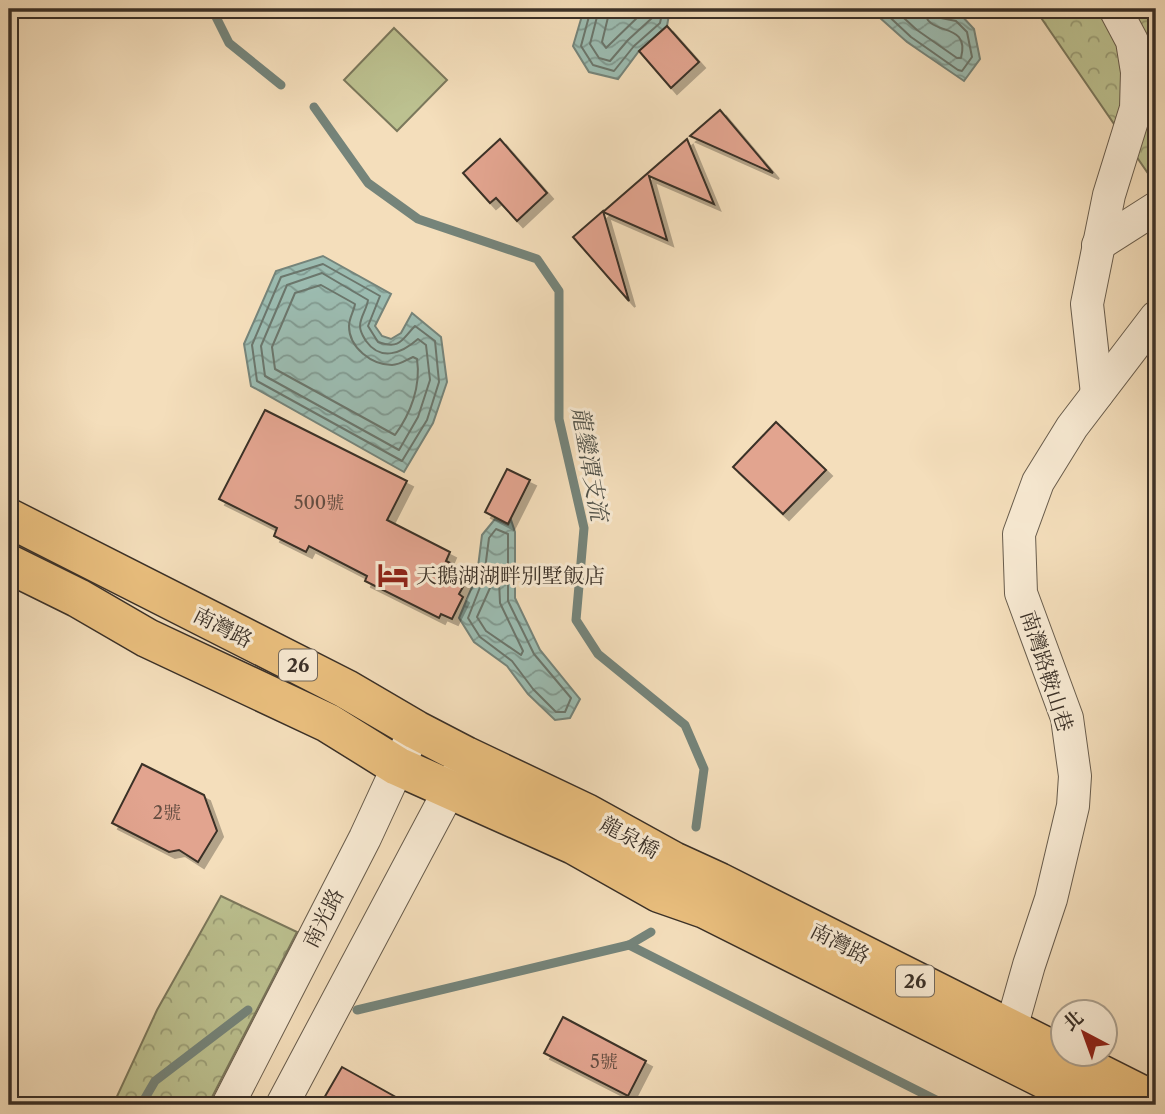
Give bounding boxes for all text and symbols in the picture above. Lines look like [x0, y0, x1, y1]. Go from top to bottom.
water label: 龍鑾潭支流 [566, 405, 614, 526]
house number: 500號 [294, 492, 344, 514]
hotel icon: 天鵝湖湖畔別墅飯店 [376, 558, 410, 592]
place label: 天鵝湖湖畔別墅飯店 [416, 563, 605, 588]
street label: 南灣路 [189, 602, 257, 652]
street label: 南灣路鞍山巷 [1016, 607, 1078, 735]
road number: 26 [279, 650, 317, 680]
house number: 2號 [153, 802, 181, 824]
street label: 龍泉橋 [596, 811, 664, 863]
street label: 南光路 [298, 884, 348, 952]
street label: 南灣路 [806, 918, 874, 968]
road number: 26 [896, 965, 934, 996]
north arrow [1050, 998, 1120, 1068]
text: 北 [1058, 1006, 1088, 1035]
house number: 5號 [590, 1051, 618, 1073]

